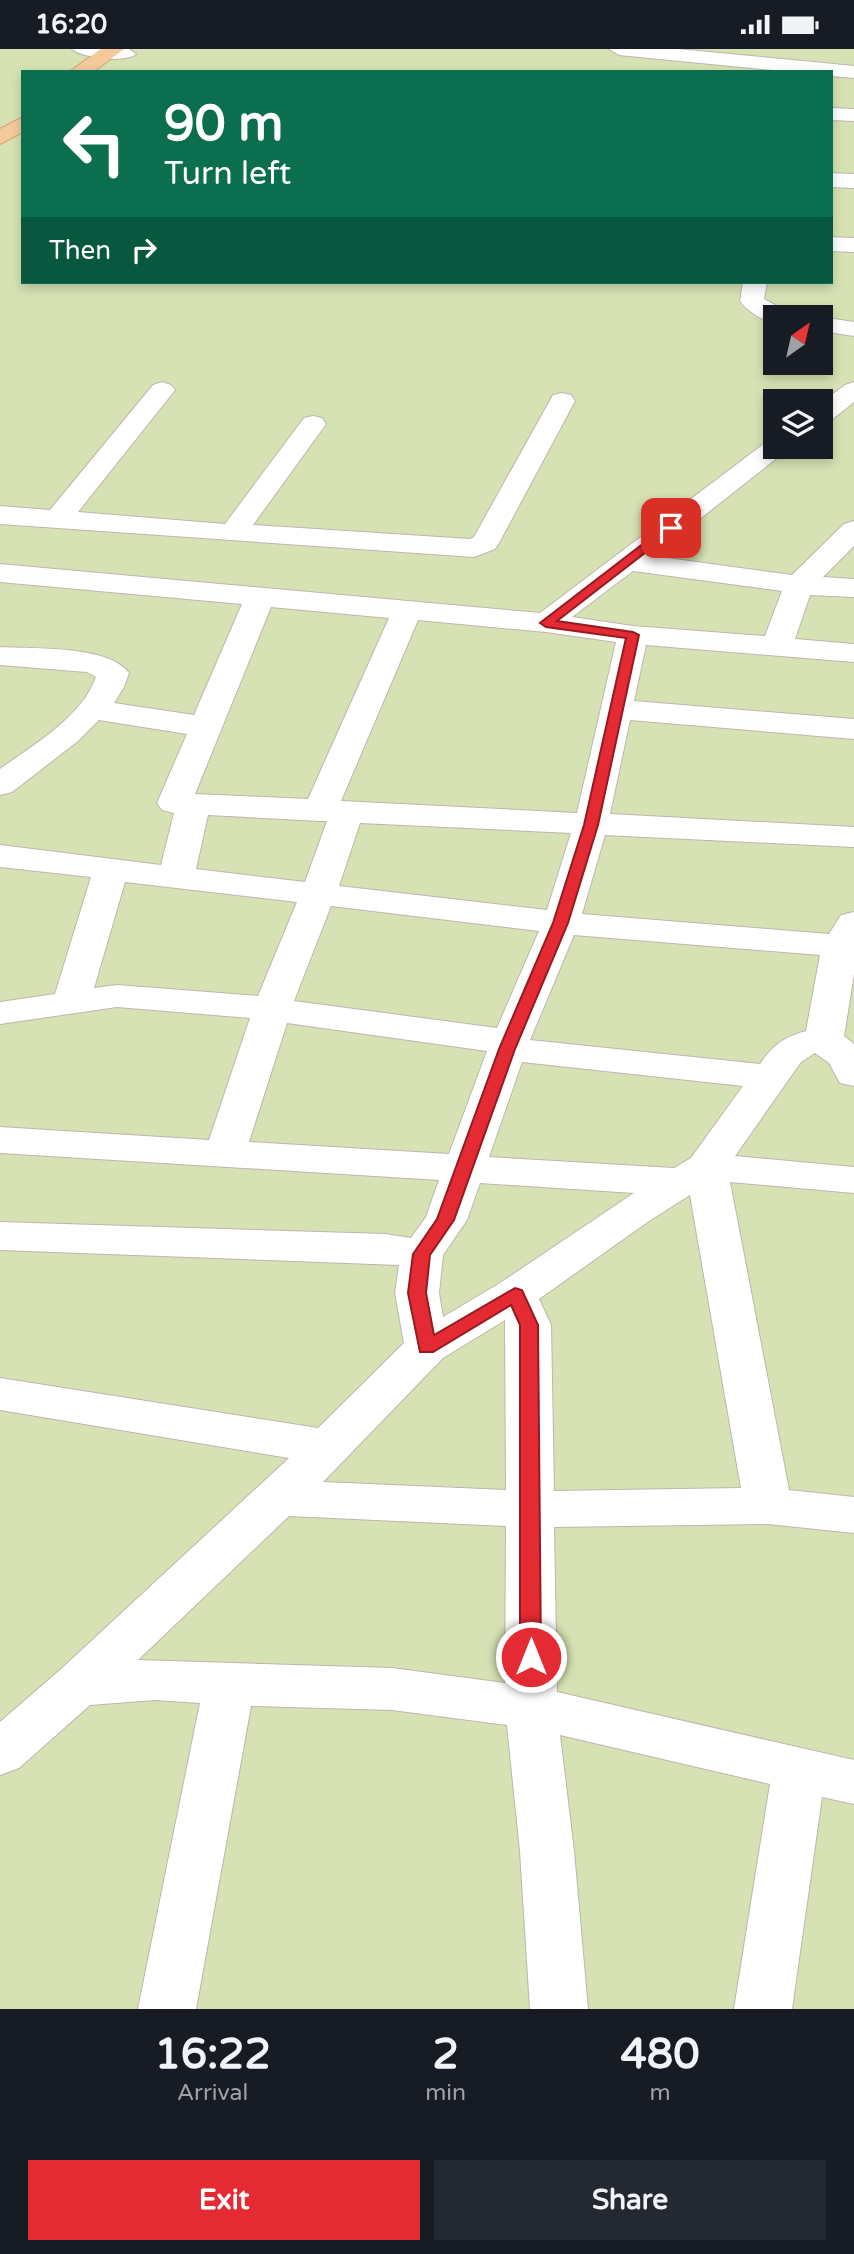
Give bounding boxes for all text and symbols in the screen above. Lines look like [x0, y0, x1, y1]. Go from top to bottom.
text: 16:20 [35, 9, 107, 40]
text: 90 m [164, 95, 283, 154]
icon: left [49, 98, 140, 189]
text: Turn left [164, 155, 291, 193]
icon: right [125, 231, 163, 269]
text: Then [49, 235, 111, 266]
north arrow [763, 305, 833, 375]
map controls [763, 305, 833, 459]
button: layers [763, 389, 833, 459]
pin [641, 498, 701, 558]
icon: arrive [652, 509, 690, 547]
position arrow [494, 1620, 568, 1694]
text: 16:22 [154, 2029, 271, 2080]
text: 2 [432, 2029, 459, 2080]
text: 480 [620, 2029, 700, 2080]
text: Arrival [177, 2079, 248, 2107]
text: min [425, 2079, 466, 2107]
text: m [649, 2079, 671, 2107]
button: Exit [28, 2160, 420, 2240]
button: Share [434, 2160, 826, 2240]

